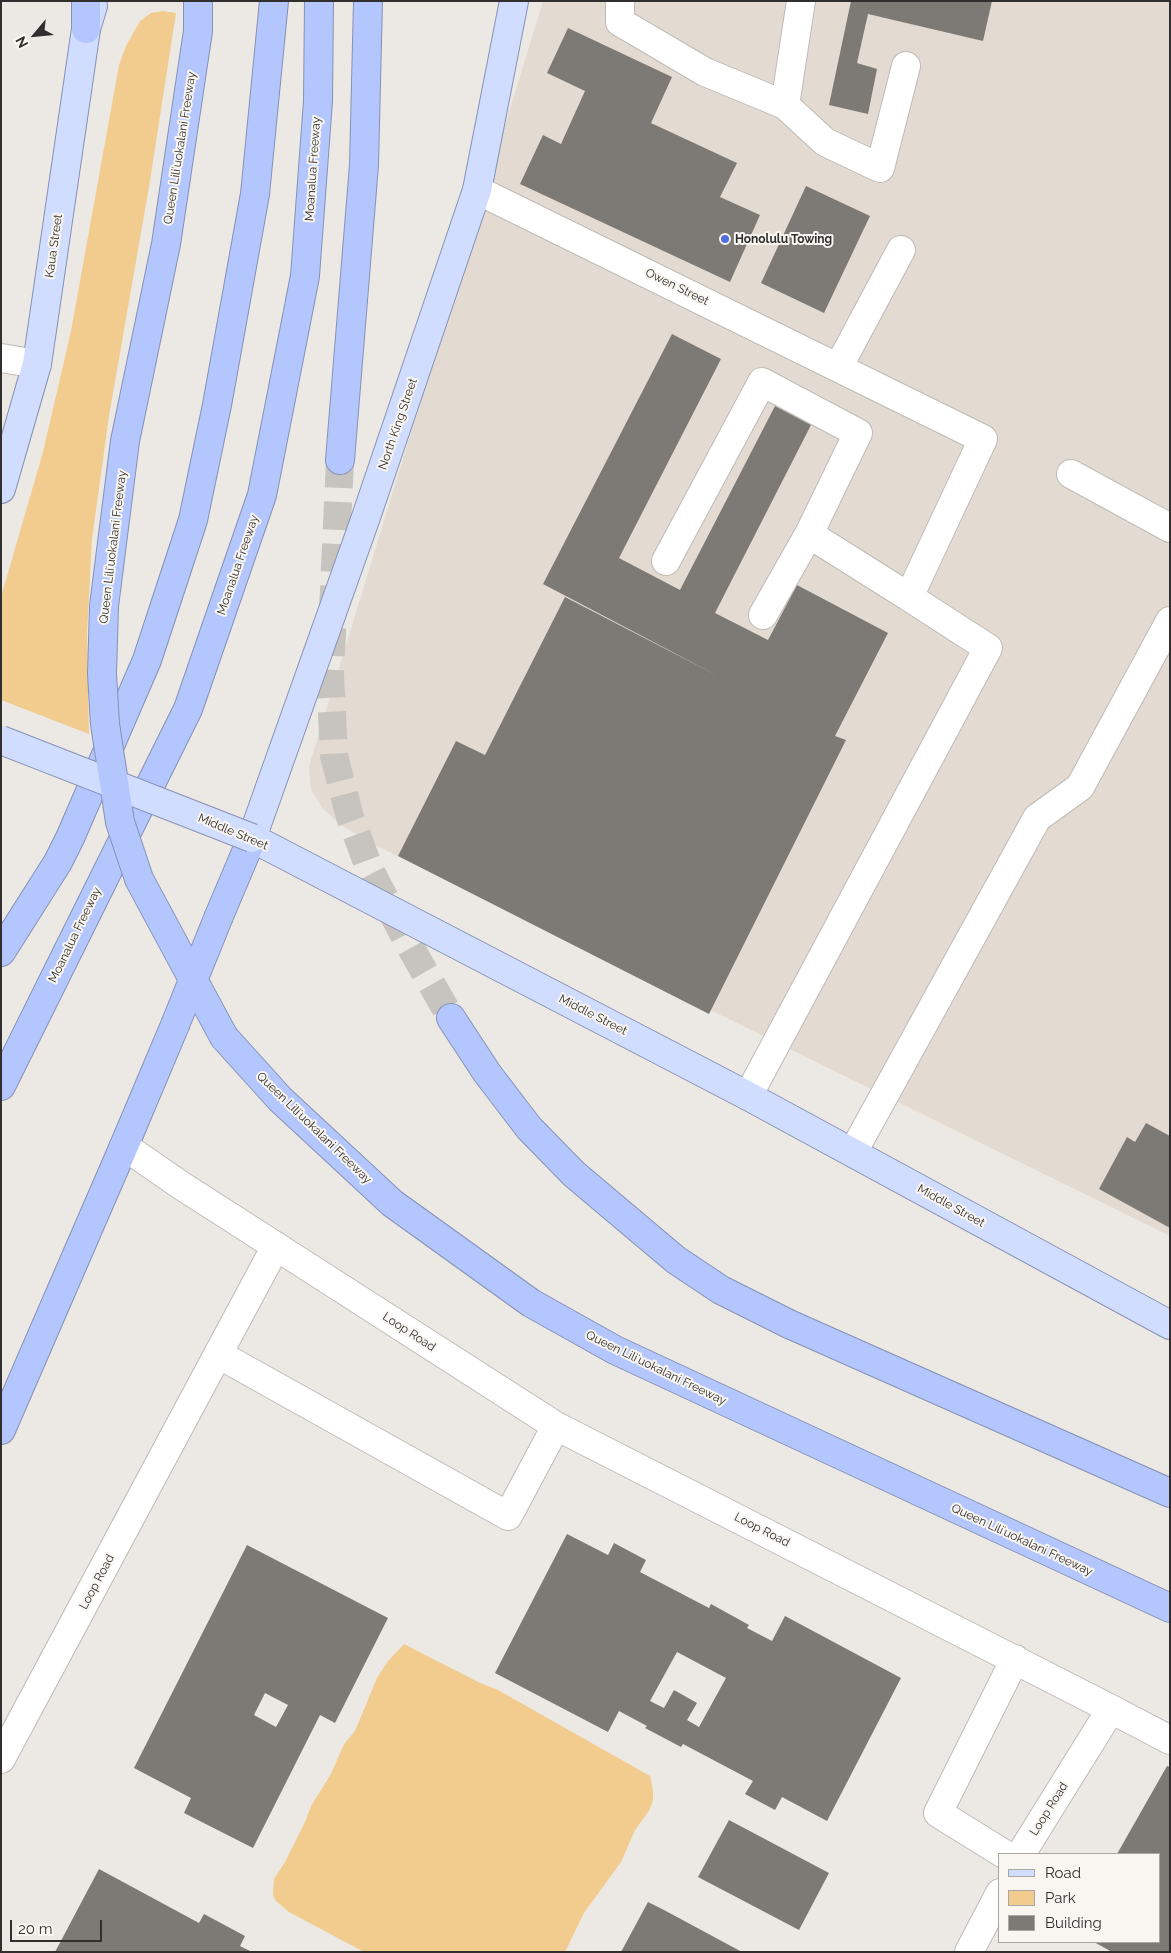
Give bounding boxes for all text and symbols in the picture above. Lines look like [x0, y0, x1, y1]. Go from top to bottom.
north arrow [10, 10, 60, 60]
text: N [12, 34, 31, 51]
street label: Queen Liliʻuokalani Freeway [161, 71, 199, 225]
street label: Moanalua Freeway [302, 116, 324, 222]
street label: Kaua Street [42, 213, 66, 279]
place label: Honolulu Towing [735, 232, 832, 246]
marker: Honolulu Towing [719, 233, 731, 245]
street label: Owen Street [643, 265, 711, 309]
street label: North King Street [376, 376, 420, 472]
street label: Queen Liliʻuokalani Freeway [96, 470, 130, 624]
street label: Moanalua Freeway [214, 513, 262, 617]
street label: Middle Street [196, 811, 270, 853]
street label: Moanalua Freeway [46, 885, 104, 985]
street label: Middle Street [556, 992, 630, 1038]
street label: Queen Liliʻuokalani Freeway [254, 1069, 374, 1187]
street label: Middle Street [915, 1182, 987, 1230]
street label: Loop Road [380, 1310, 438, 1354]
street label: Queen Liliʻuokalani Freeway [584, 1328, 728, 1408]
street label: Queen Liliʻuokalani Freeway [949, 1501, 1095, 1579]
street label: Loop Road [732, 1510, 792, 1550]
street label: Loop Road [76, 1552, 118, 1612]
street label: Loop Road [1027, 1780, 1071, 1838]
legend [998, 1853, 1161, 1943]
text: Road [1045, 1864, 1081, 1882]
text: Park [1045, 1889, 1076, 1907]
scale bar [12, 1910, 105, 1942]
text: Building [1045, 1914, 1102, 1932]
text: 20 m [18, 1920, 53, 1938]

